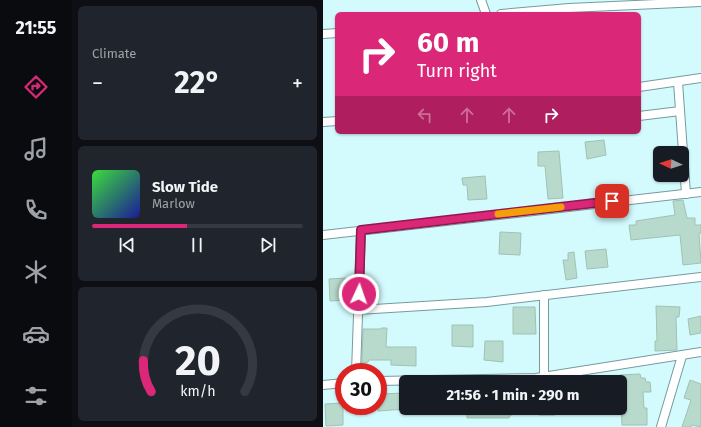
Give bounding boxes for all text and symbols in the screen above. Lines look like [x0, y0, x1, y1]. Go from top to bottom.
text: 21:55 [16, 17, 56, 39]
text: 60 m [417, 26, 479, 59]
icon: right [351, 28, 403, 80]
text: Climate [92, 46, 136, 61]
text: Turn right [417, 60, 497, 82]
text: 22° [174, 65, 221, 101]
text: − [92, 70, 103, 97]
text: + [292, 70, 303, 97]
icon: directions [22, 73, 50, 101]
icon: left [414, 104, 436, 126]
icon: ahead [456, 104, 478, 126]
icon: ahead [498, 104, 520, 126]
icon: right [540, 104, 562, 126]
icon: music [22, 135, 50, 163]
north arrow [653, 146, 689, 182]
map controls [653, 146, 689, 182]
text: Slow Tide [152, 178, 218, 196]
pin [595, 184, 629, 218]
icon: arrive [601, 190, 623, 212]
icon: phone [22, 196, 50, 224]
text: Marlow [152, 196, 195, 211]
icon: previous [116, 234, 138, 256]
icon: pause [186, 234, 208, 256]
icon: next [257, 234, 279, 256]
icon: climate [22, 258, 50, 286]
position arrow [338, 273, 380, 315]
icon: car [22, 320, 50, 348]
text: 20 [175, 336, 220, 386]
speed limit sign: 30 [335, 363, 387, 415]
icon: filters [22, 382, 50, 410]
text: km/h [180, 382, 215, 399]
text: 21:56 · 1 min · 290 m [446, 386, 580, 404]

